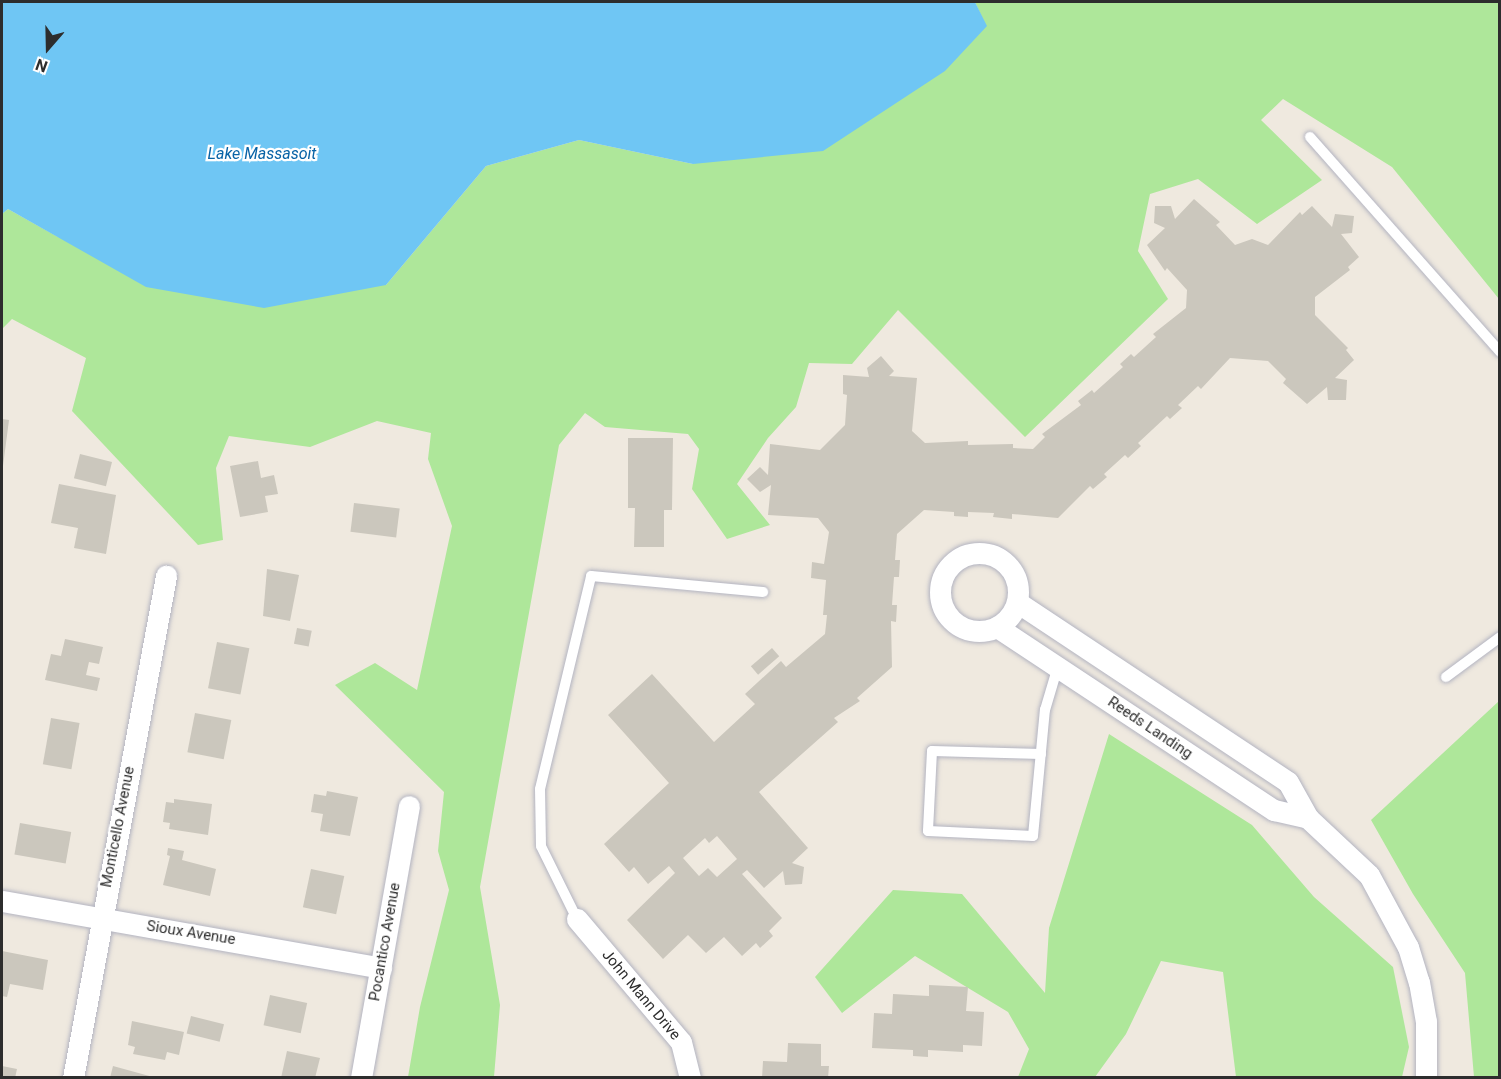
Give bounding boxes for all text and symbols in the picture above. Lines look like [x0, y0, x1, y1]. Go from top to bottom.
north arrow [18, 18, 78, 78]
text: N [33, 55, 50, 76]
water label: Lake Massasoit [208, 144, 316, 164]
street label: Reeds Landing [1104, 693, 1196, 763]
street label: Monticello Avenue [97, 765, 139, 889]
street label: Pocantico Avenue [366, 881, 404, 1003]
street label: Sioux Avenue [145, 917, 237, 949]
street label: John Mann Drive [598, 946, 684, 1044]

